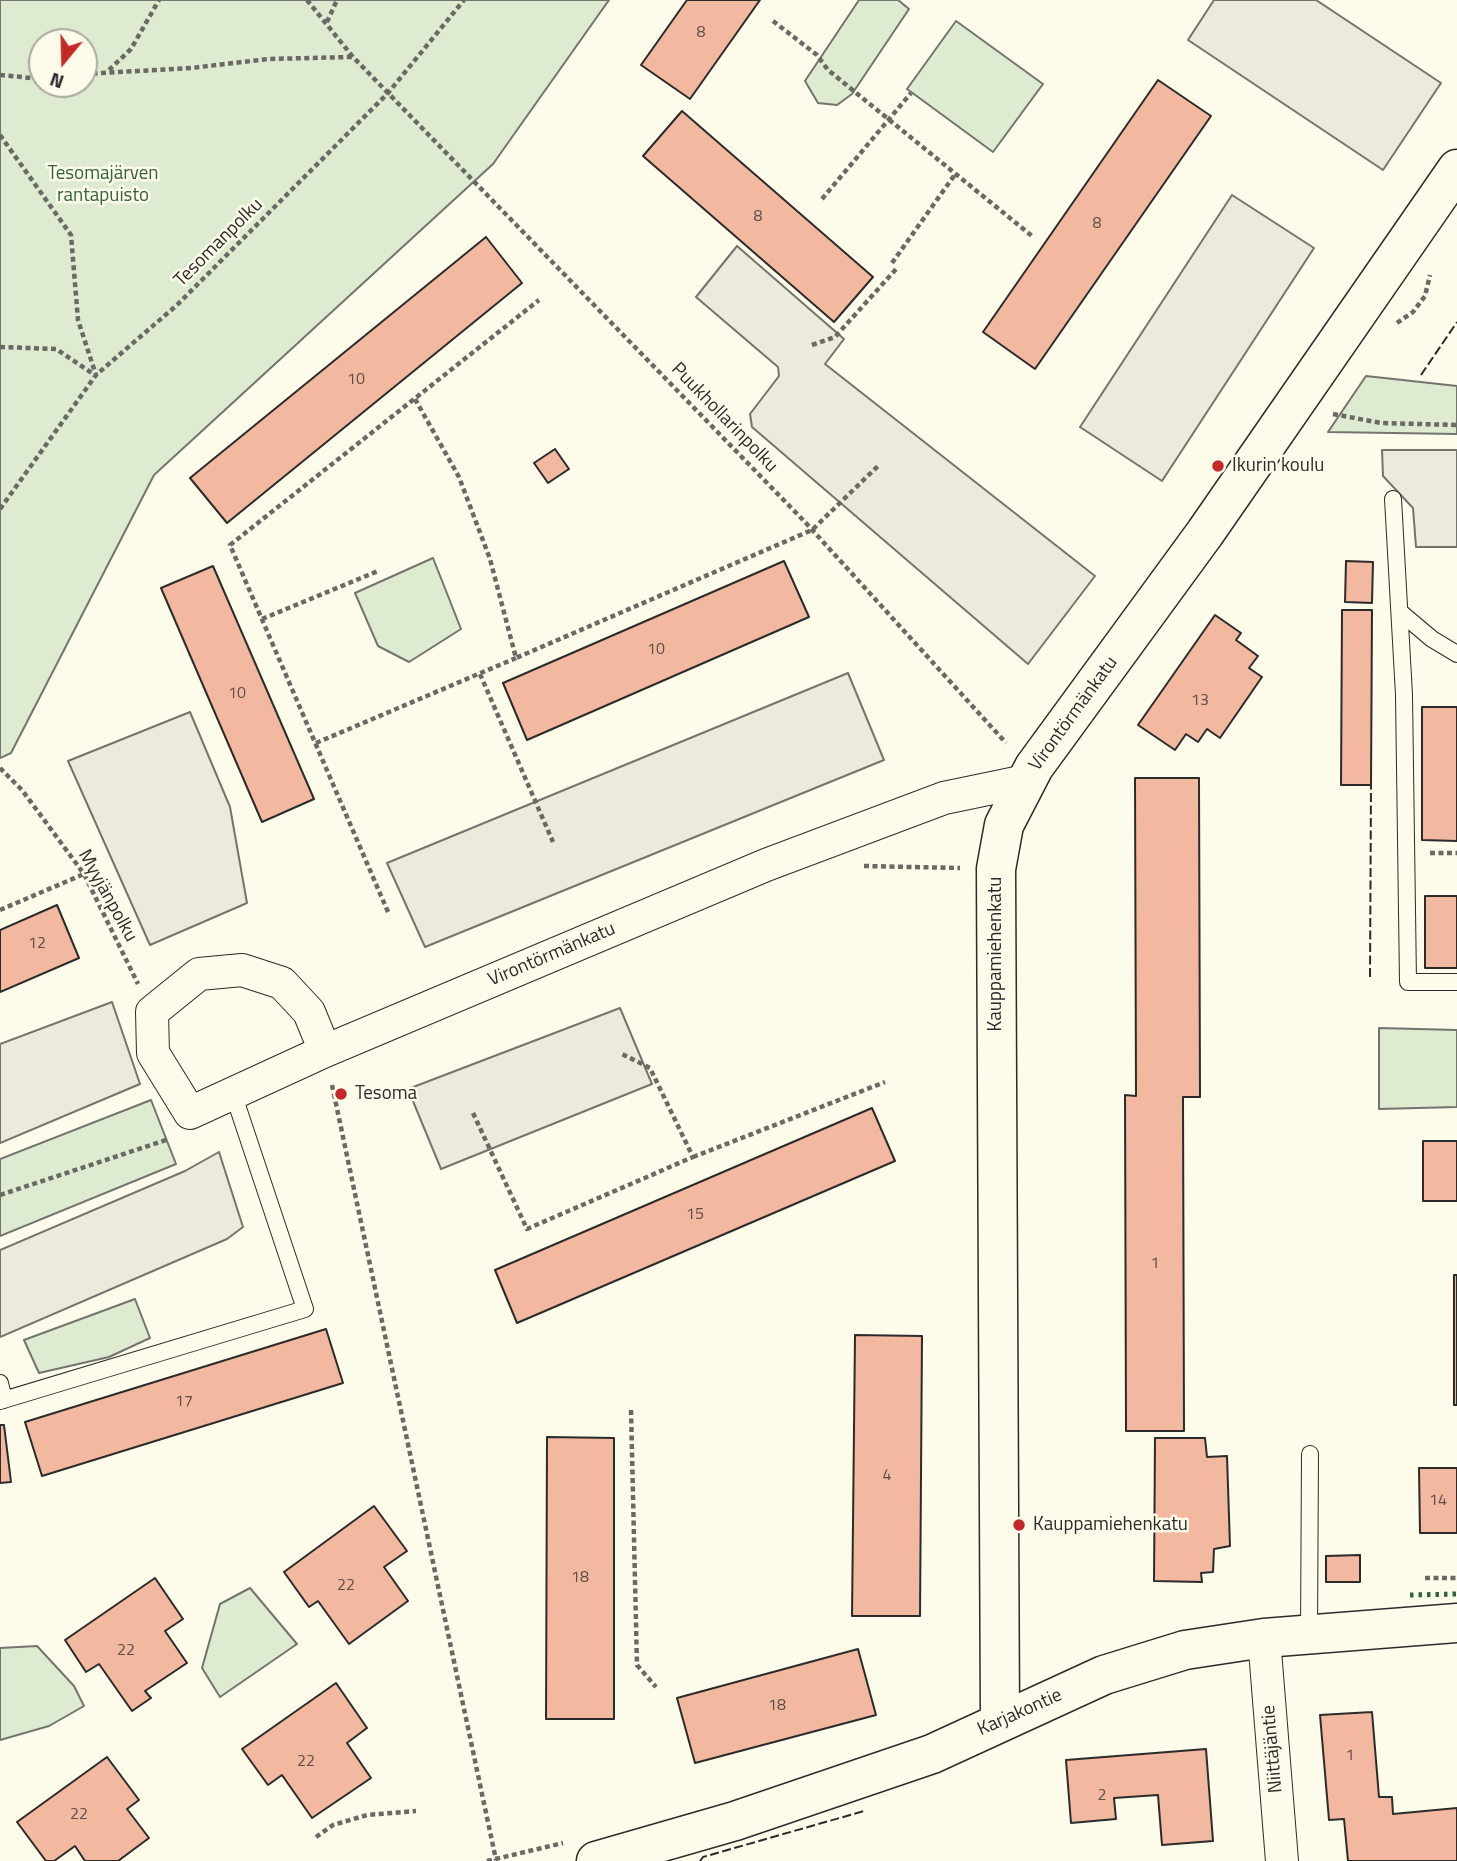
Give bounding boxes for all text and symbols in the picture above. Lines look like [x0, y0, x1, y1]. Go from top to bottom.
house number: 8 [697, 23, 705, 43]
north arrow [28, 28, 98, 98]
text: N [46, 66, 68, 97]
park label: Tesomajärven rantapuisto [47, 163, 159, 207]
street label: Tesomanpolku [170, 194, 268, 292]
house number: 8 [754, 207, 762, 227]
house number: 8 [1093, 214, 1101, 234]
street label: Puukhollarinpolku [666, 358, 782, 478]
house number: 10 [347, 370, 365, 390]
place label: Ikurin koulu [1232, 455, 1324, 477]
marker: Ikurin koulu [1210, 458, 1226, 474]
house number: 10 [647, 640, 665, 660]
street label: Virontörmänkatu [1025, 652, 1123, 776]
house number: 10 [228, 684, 246, 704]
house number: 13 [1191, 691, 1209, 711]
street label: Myyjänpolku [72, 846, 142, 946]
street label: Kauppamiehenkatu [985, 877, 1007, 1031]
street label: Virontörmänkatu [485, 918, 619, 992]
house number: 12 [28, 934, 46, 954]
place label: Tesoma [355, 1083, 417, 1105]
marker: Tesoma [333, 1086, 349, 1102]
house number: 15 [686, 1205, 704, 1225]
house number: 1 [1151, 1254, 1159, 1274]
house number: 17 [175, 1392, 193, 1412]
house number: 4 [883, 1466, 891, 1486]
house number: 14 [1429, 1491, 1447, 1511]
place label: Kauppamiehenkatu [1033, 1514, 1188, 1536]
marker: Kauppamiehenkatu [1011, 1517, 1027, 1533]
house number: 18 [571, 1568, 589, 1588]
house number: 22 [337, 1576, 355, 1596]
house number: 22 [117, 1641, 135, 1661]
street label: Karjakontie [974, 1684, 1066, 1742]
house number: 18 [768, 1696, 786, 1716]
street label: Niittäjäntie [1258, 1704, 1288, 1794]
house number: 1 [1346, 1746, 1354, 1766]
house number: 22 [297, 1752, 315, 1772]
house number: 2 [1098, 1786, 1106, 1806]
house number: 22 [70, 1805, 88, 1825]

